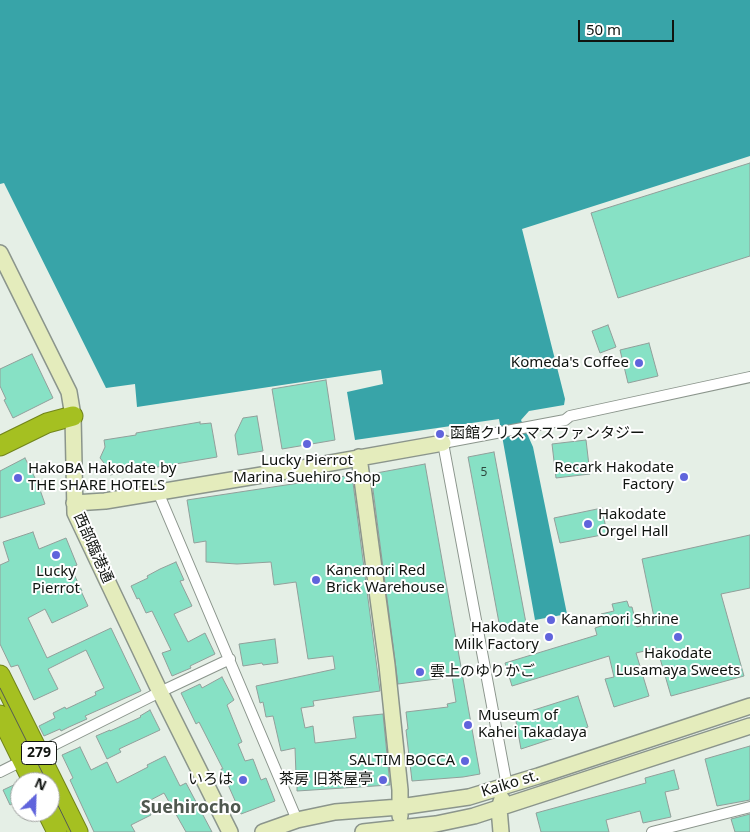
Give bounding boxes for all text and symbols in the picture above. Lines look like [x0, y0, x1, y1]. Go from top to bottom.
scale bar [580, 10, 676, 42]
text: 50 m [586, 19, 621, 39]
place label: Komeda's Coffee [511, 354, 629, 372]
marker: Komeda's Coffee [633, 357, 645, 369]
place label: 函館クリスマスファンタジー [450, 425, 645, 443]
marker: 函館クリスマスファンタジー [434, 428, 446, 440]
marker: Lucky Pierrot Marina Suehiro Shop [301, 438, 313, 450]
place label: Lucky Pierrot Marina Suehiro Shop [233, 452, 381, 487]
place label: Recark Hakodate Factory [554, 459, 674, 494]
place label: HakoBA Hakodate by THE SHARE HOTELS [28, 460, 176, 495]
house number: 5 [481, 466, 487, 480]
marker: Recark Hakodate Factory [678, 471, 690, 483]
marker: HakoBA Hakodate by THE SHARE HOTELS [12, 472, 24, 484]
place label: Hakodate Orgel Hall [598, 506, 668, 541]
street label: 西部臨港通 [70, 510, 116, 586]
marker: Hakodate Orgel Hall [582, 518, 594, 530]
marker: Lucky Pierrot [50, 549, 62, 561]
place label: Kanemori Red Brick Warehouse [326, 562, 445, 597]
place label: Lucky Pierrot [32, 563, 80, 598]
marker: Kanemori Red Brick Warehouse [310, 574, 322, 586]
place label: Kanamori Shrine [561, 611, 679, 629]
marker: Kanamori Shrine [545, 614, 557, 626]
place label: Hakodate Milk Factory [454, 619, 539, 654]
marker: Hakodate Milk Factory [543, 631, 555, 643]
marker: Hakodate Lusamaya Sweets [672, 631, 684, 643]
place label: Hakodate Lusamaya Sweets [616, 645, 740, 680]
place label: 雲上のゆりかご [430, 663, 535, 681]
marker: 雲上のゆりかご [414, 666, 426, 678]
place label: Museum of Kahei Takadaya [478, 707, 587, 742]
marker: Museum of Kahei Takadaya [462, 719, 474, 731]
road number: 279 [22, 741, 56, 764]
place label: SALTIM BOCCA [349, 752, 455, 770]
marker: SALTIM BOCCA [459, 755, 471, 767]
street label: Kaiko st. [479, 767, 541, 801]
place label: いろは [188, 771, 233, 789]
place label: 茶房 旧茶屋亭 [279, 771, 373, 789]
north arrow [10, 772, 60, 822]
text: N [32, 773, 50, 795]
marker: いろは [237, 774, 249, 786]
marker: 茶房 旧茶屋亭 [377, 774, 389, 786]
district label: Suehirocho [141, 797, 241, 819]

